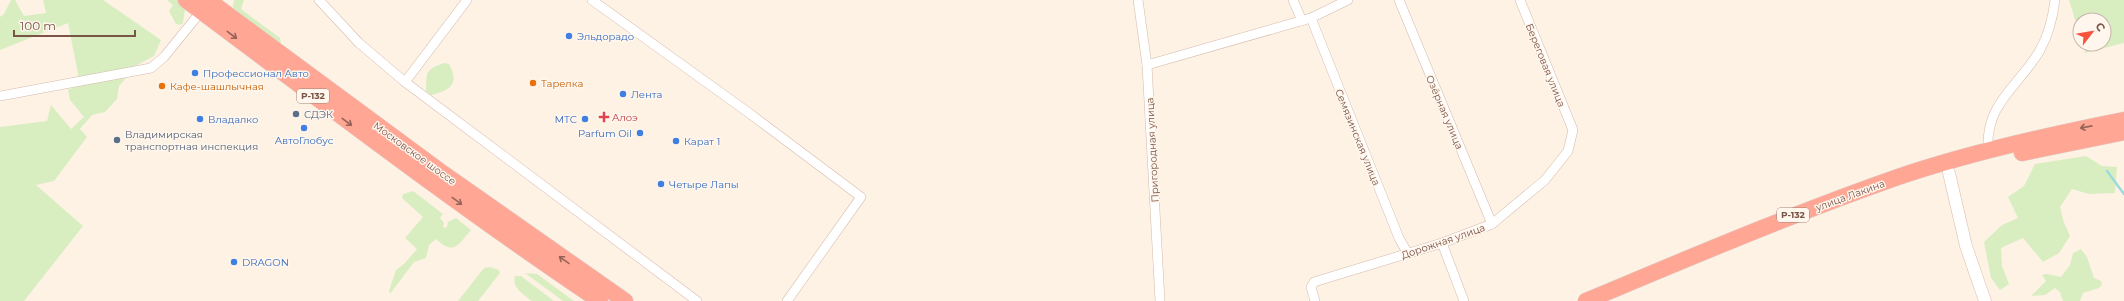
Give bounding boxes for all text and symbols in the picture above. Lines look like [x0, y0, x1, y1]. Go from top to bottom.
scale bar [14, 12, 135, 38]
north arrow [2072, 12, 2112, 52]
text: 100 m [20, 18, 56, 33]
text: С [2093, 20, 2109, 34]
street label: Береговая улица [1523, 21, 1568, 109]
place label: Эльдорадо [577, 30, 634, 43]
one-way arrow [227, 31, 238, 39]
marker: Эльдорадо [564, 31, 574, 41]
place label: Профессионал Авто [203, 67, 309, 80]
marker: Профессионал Авто [190, 68, 200, 78]
street label: Озёрная улица [1423, 73, 1466, 151]
place label: Тарелка [541, 77, 583, 90]
marker: Тарелка [528, 78, 538, 88]
place label: Кафе-шашлычная [170, 80, 264, 93]
marker: Кафе-шашлычная [157, 81, 167, 91]
street label: Семязинская улица [1332, 87, 1383, 187]
place label: Лента [631, 88, 662, 101]
road number: Р-132 [297, 89, 329, 103]
marker: Лента [618, 89, 628, 99]
street label: Пригородная улица [1143, 97, 1162, 203]
place label: СДЭК [304, 108, 333, 121]
marker: СДЭК [291, 109, 301, 119]
place label: Алоэ [612, 111, 638, 124]
marker: Алоэ [599, 112, 609, 122]
place label: Владалко [208, 113, 258, 126]
place label: МТС [554, 113, 577, 126]
marker: Владалко [195, 114, 205, 124]
marker: МТС [580, 114, 590, 124]
one-way arrow [342, 118, 353, 126]
street label: Московское шоссе [371, 119, 459, 188]
marker: АвтоГлобус [299, 123, 309, 133]
one-way arrow [2080, 124, 2093, 132]
place label: Parfum Oil [578, 127, 632, 140]
place label: Владимирская транспортная инспекция [125, 128, 258, 153]
marker: Parfum Oil [635, 128, 645, 138]
place label: АвтоГлобус [275, 134, 334, 147]
marker: Владимирская транспортная инспекция [112, 135, 122, 145]
place label: Карат 1 [684, 135, 720, 148]
marker: Карат 1 [671, 136, 681, 146]
street label: улица Лакина [1813, 177, 1887, 214]
place label: Четыре Лапы [669, 178, 739, 191]
marker: Четыре Лапы [656, 179, 666, 189]
one-way arrow [451, 197, 462, 205]
road number: Р-132 [1777, 208, 1809, 222]
street label: Дорожная улица [1399, 221, 1487, 262]
place label: DRAGON [242, 256, 289, 269]
one-way arrow [558, 256, 569, 264]
marker: DRAGON [229, 257, 239, 267]

